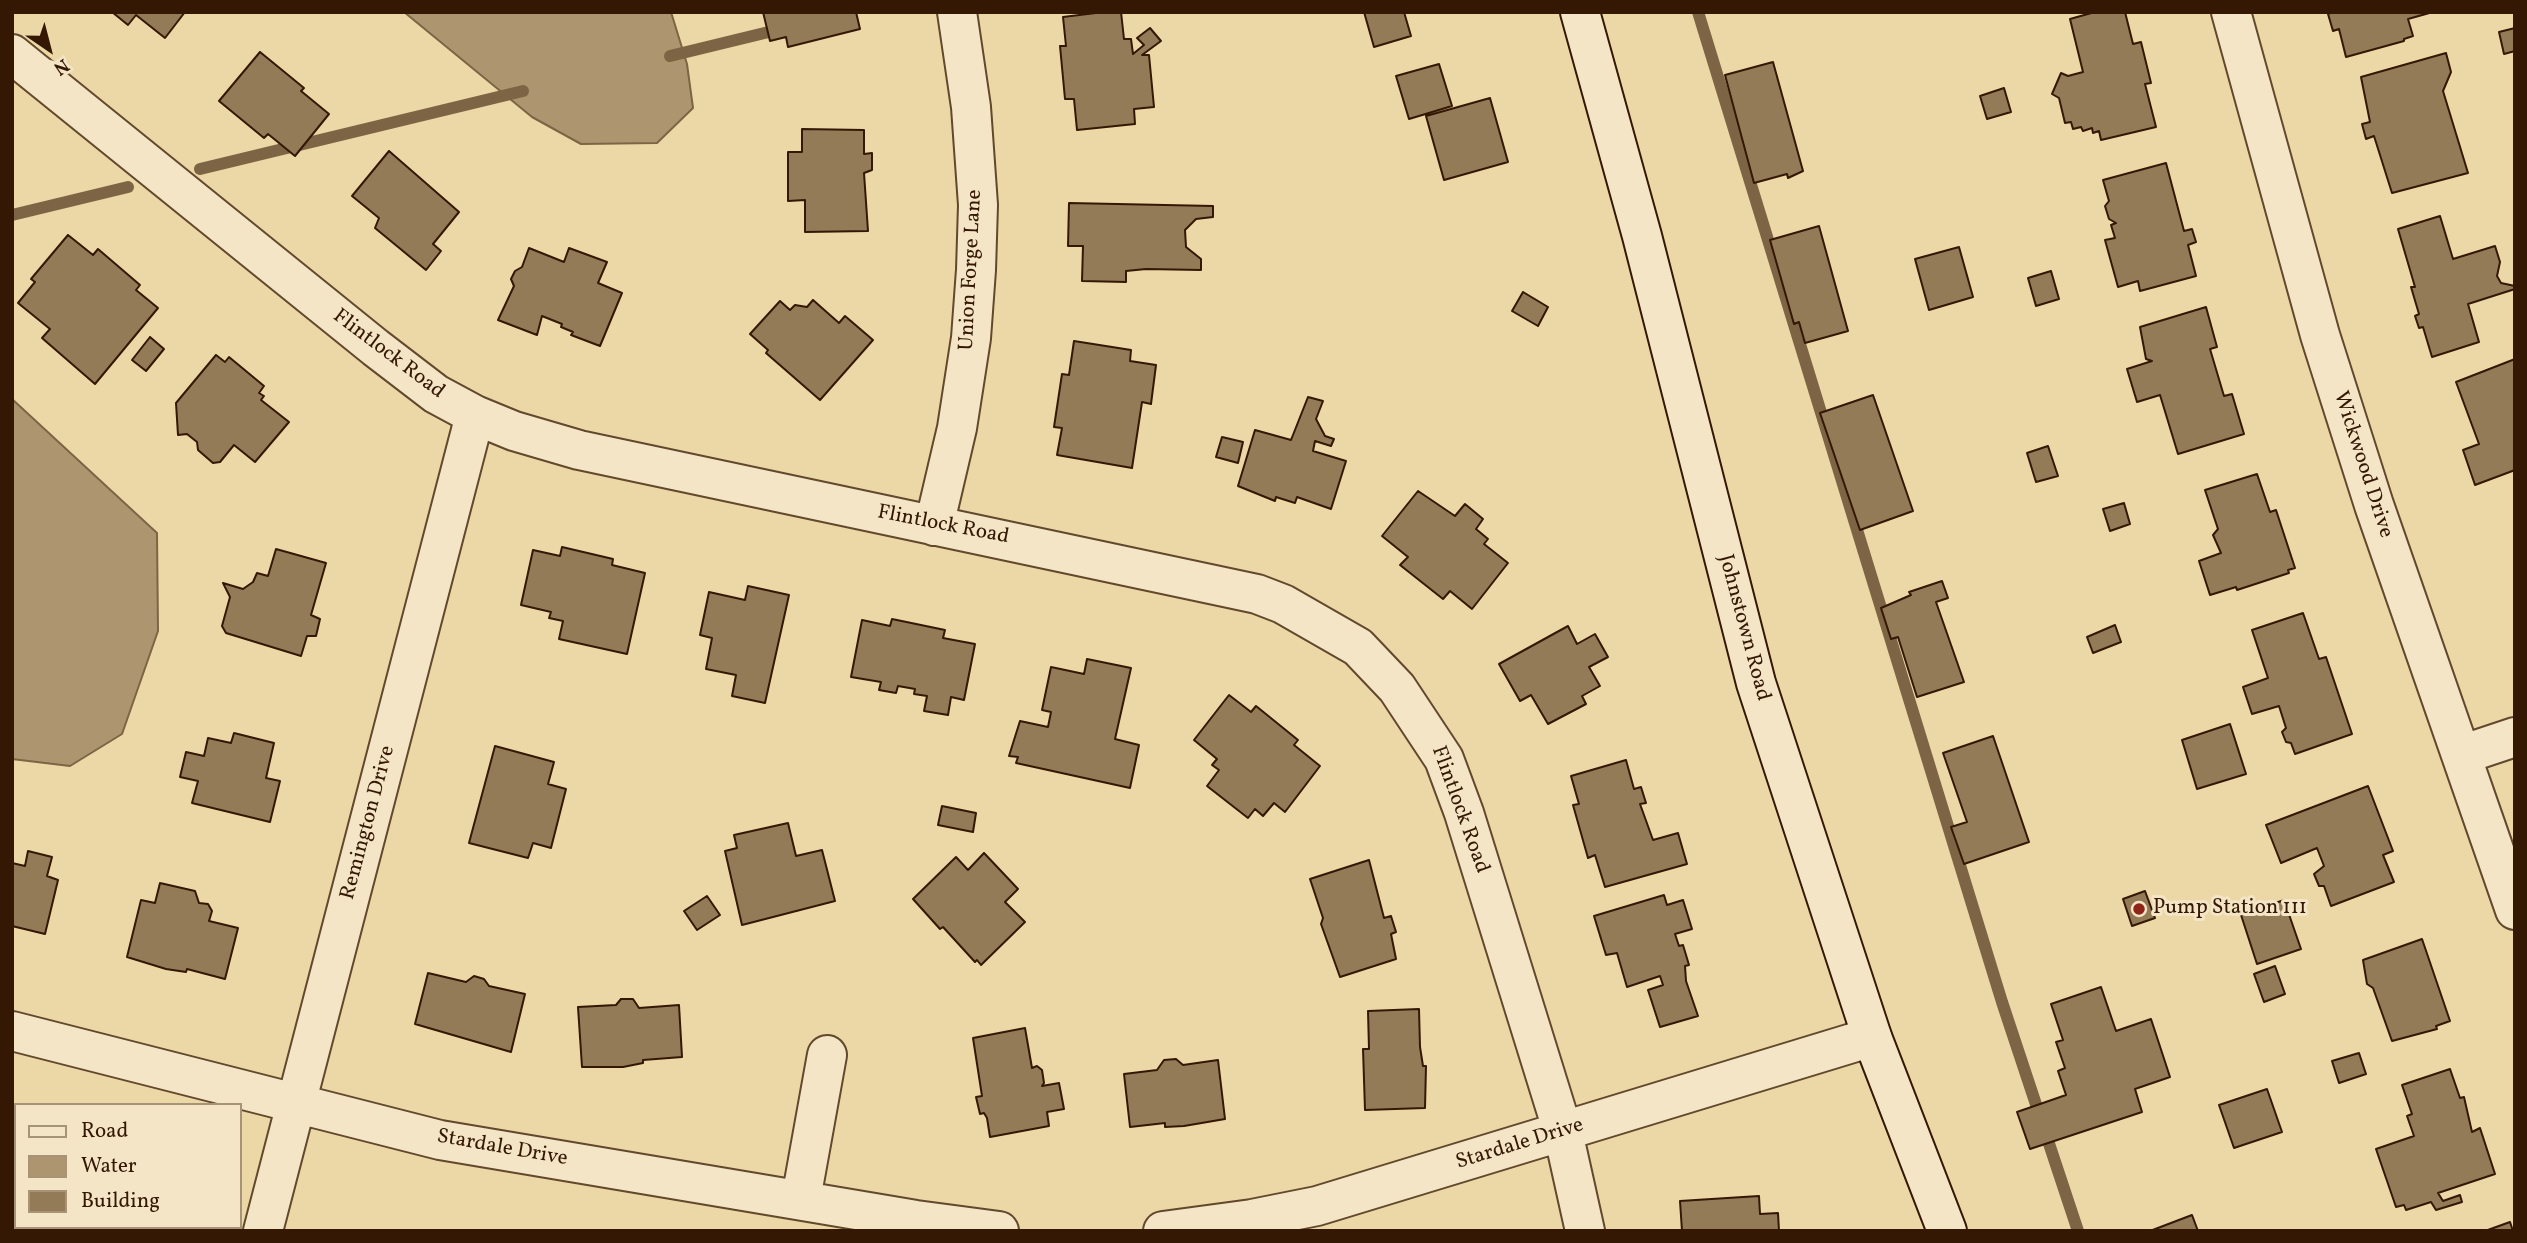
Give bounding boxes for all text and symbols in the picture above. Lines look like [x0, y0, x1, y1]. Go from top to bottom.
north arrow [14, 14, 84, 84]
text: N [48, 52, 74, 81]
street label: Union Forge Lane [955, 189, 989, 351]
street label: Flintlock Road [327, 305, 449, 405]
street label: Wickwood Drive [2326, 388, 2398, 542]
street label: Flintlock Road [875, 501, 1011, 551]
street label: Johnstown Road [1711, 552, 1775, 704]
street label: Remington Drive [336, 743, 402, 903]
street label: Flintlock Road [1424, 743, 1494, 877]
place label: Pump Station 111 [2153, 896, 2307, 922]
marker: Pump Station 111 [2131, 901, 2147, 917]
legend [14, 1103, 242, 1229]
street label: Stardale Drive [1453, 1114, 1587, 1176]
text: Road [81, 1117, 128, 1146]
street label: Stardale Drive [435, 1125, 569, 1173]
text: Water [81, 1152, 137, 1181]
text: Building [81, 1187, 160, 1216]

